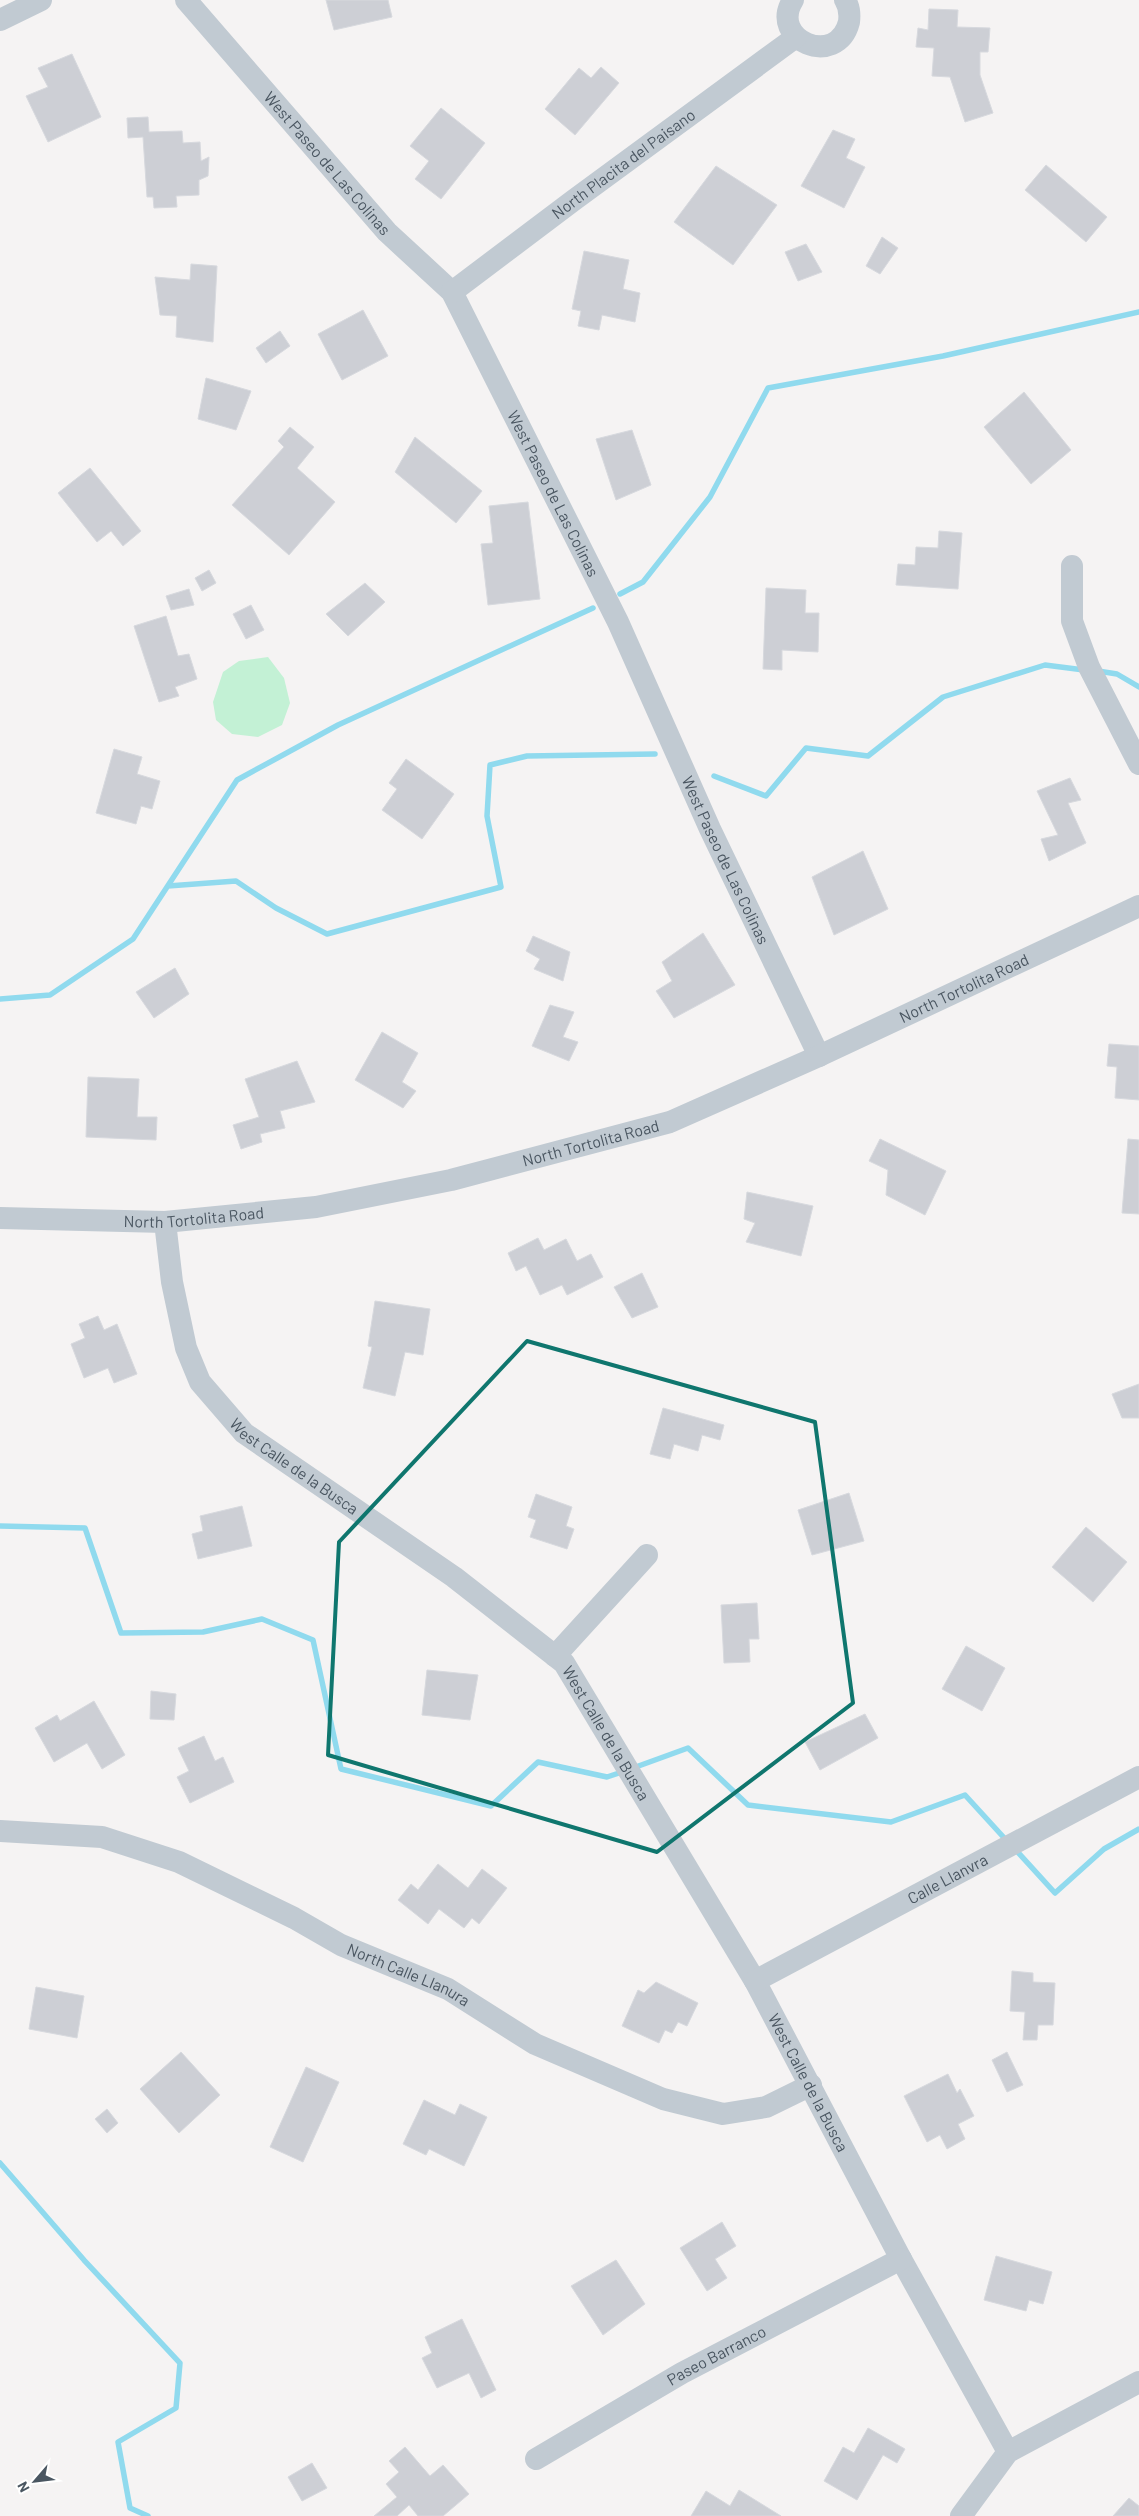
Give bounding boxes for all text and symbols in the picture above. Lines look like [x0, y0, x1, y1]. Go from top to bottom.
street label: West Paseo de Las Colinas [261, 87, 395, 239]
street label: North Placita del Paisano [548, 104, 699, 223]
street label: West Paseo de Las Colinas [504, 407, 604, 580]
street label: West Paseo de Las Colinas [679, 773, 774, 947]
street label: North Tortolita Road [896, 949, 1031, 1026]
street label: North Tortolita Road [520, 1115, 661, 1170]
street label: North Tortolita Road [123, 1202, 265, 1231]
street label: West Calle de la Busca [226, 1414, 362, 1518]
street label: West Calle de la Busca [559, 1662, 654, 1803]
street label: Calle Llanvra [904, 1849, 991, 1907]
street label: North Calle Llanura [345, 1939, 474, 2010]
street label: West Calle de la Busca [765, 2010, 853, 2155]
street label: Paseo Barranco [663, 2321, 769, 2389]
north arrow [10, 2456, 60, 2506]
text: N [13, 2479, 33, 2495]

